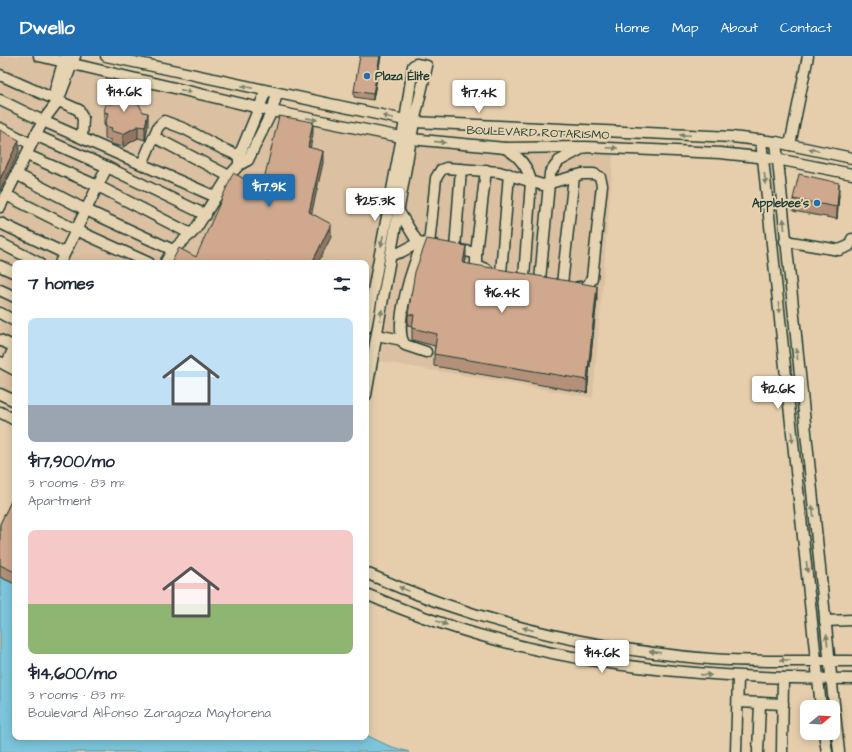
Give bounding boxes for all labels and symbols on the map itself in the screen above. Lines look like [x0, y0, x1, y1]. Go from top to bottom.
place label: Plaza Élite [375, 68, 430, 85]
marker: Plaza Élite [362, 71, 372, 81]
pin: $14.6K [91, 79, 157, 113]
pin: $17.4K [446, 80, 512, 114]
one-way arrow [241, 84, 253, 90]
one-way arrow [179, 88, 192, 94]
one-way arrow [382, 114, 394, 120]
one-way arrow [306, 116, 319, 122]
street label: BOULEVARD ROTARISMO [466, 122, 610, 144]
one-way arrow [679, 131, 691, 138]
one-way arrow [434, 138, 446, 145]
one-way arrow [606, 145, 618, 152]
one-way arrow [808, 147, 820, 153]
one-way arrow [762, 173, 769, 185]
pin: $17.9K [236, 174, 302, 208]
pin: $25.3K [342, 188, 408, 222]
place label: Applebee's [752, 195, 809, 213]
marker: Applebee's [812, 198, 822, 208]
one-way arrow [781, 218, 787, 230]
one-way arrow [379, 235, 385, 248]
pin: $16.4K [469, 280, 535, 314]
one-way arrow [775, 302, 782, 314]
one-way arrow [378, 309, 384, 321]
one-way arrow [794, 348, 800, 360]
pin: $12.6K [745, 376, 811, 410]
one-way arrow [789, 431, 795, 443]
one-way arrow [810, 505, 817, 517]
one-way arrow [803, 561, 810, 573]
one-way arrow [399, 586, 410, 592]
one-way arrow [436, 620, 448, 626]
one-way arrow [521, 626, 533, 632]
one-way arrow [824, 634, 830, 646]
pin: $14.6K [569, 640, 635, 674]
one-way arrow [649, 649, 661, 656]
one-way arrow [778, 657, 791, 663]
one-way arrow [700, 671, 712, 678]
north arrow [800, 700, 840, 740]

